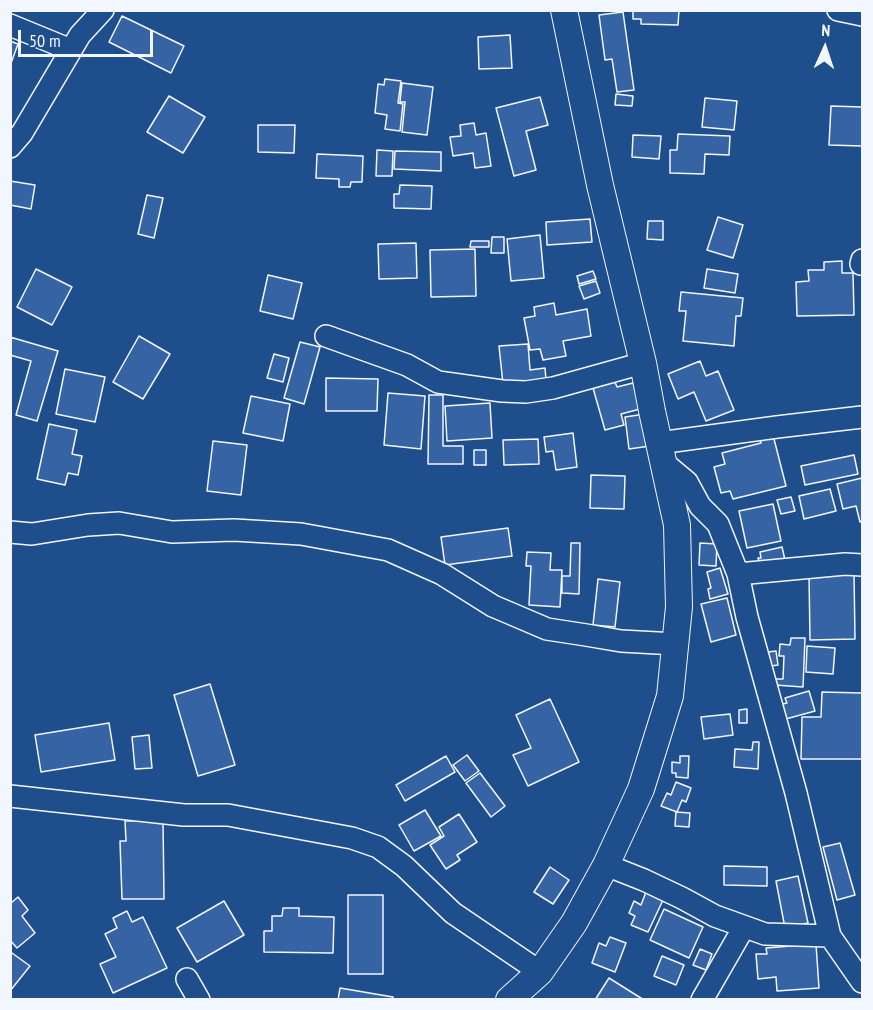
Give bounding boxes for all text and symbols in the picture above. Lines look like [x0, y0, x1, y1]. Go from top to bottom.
scale bar [21, 18, 156, 56]
north arrow [795, 18, 855, 78]
text: N [821, 20, 831, 40]
text: 50 m [29, 29, 61, 52]

